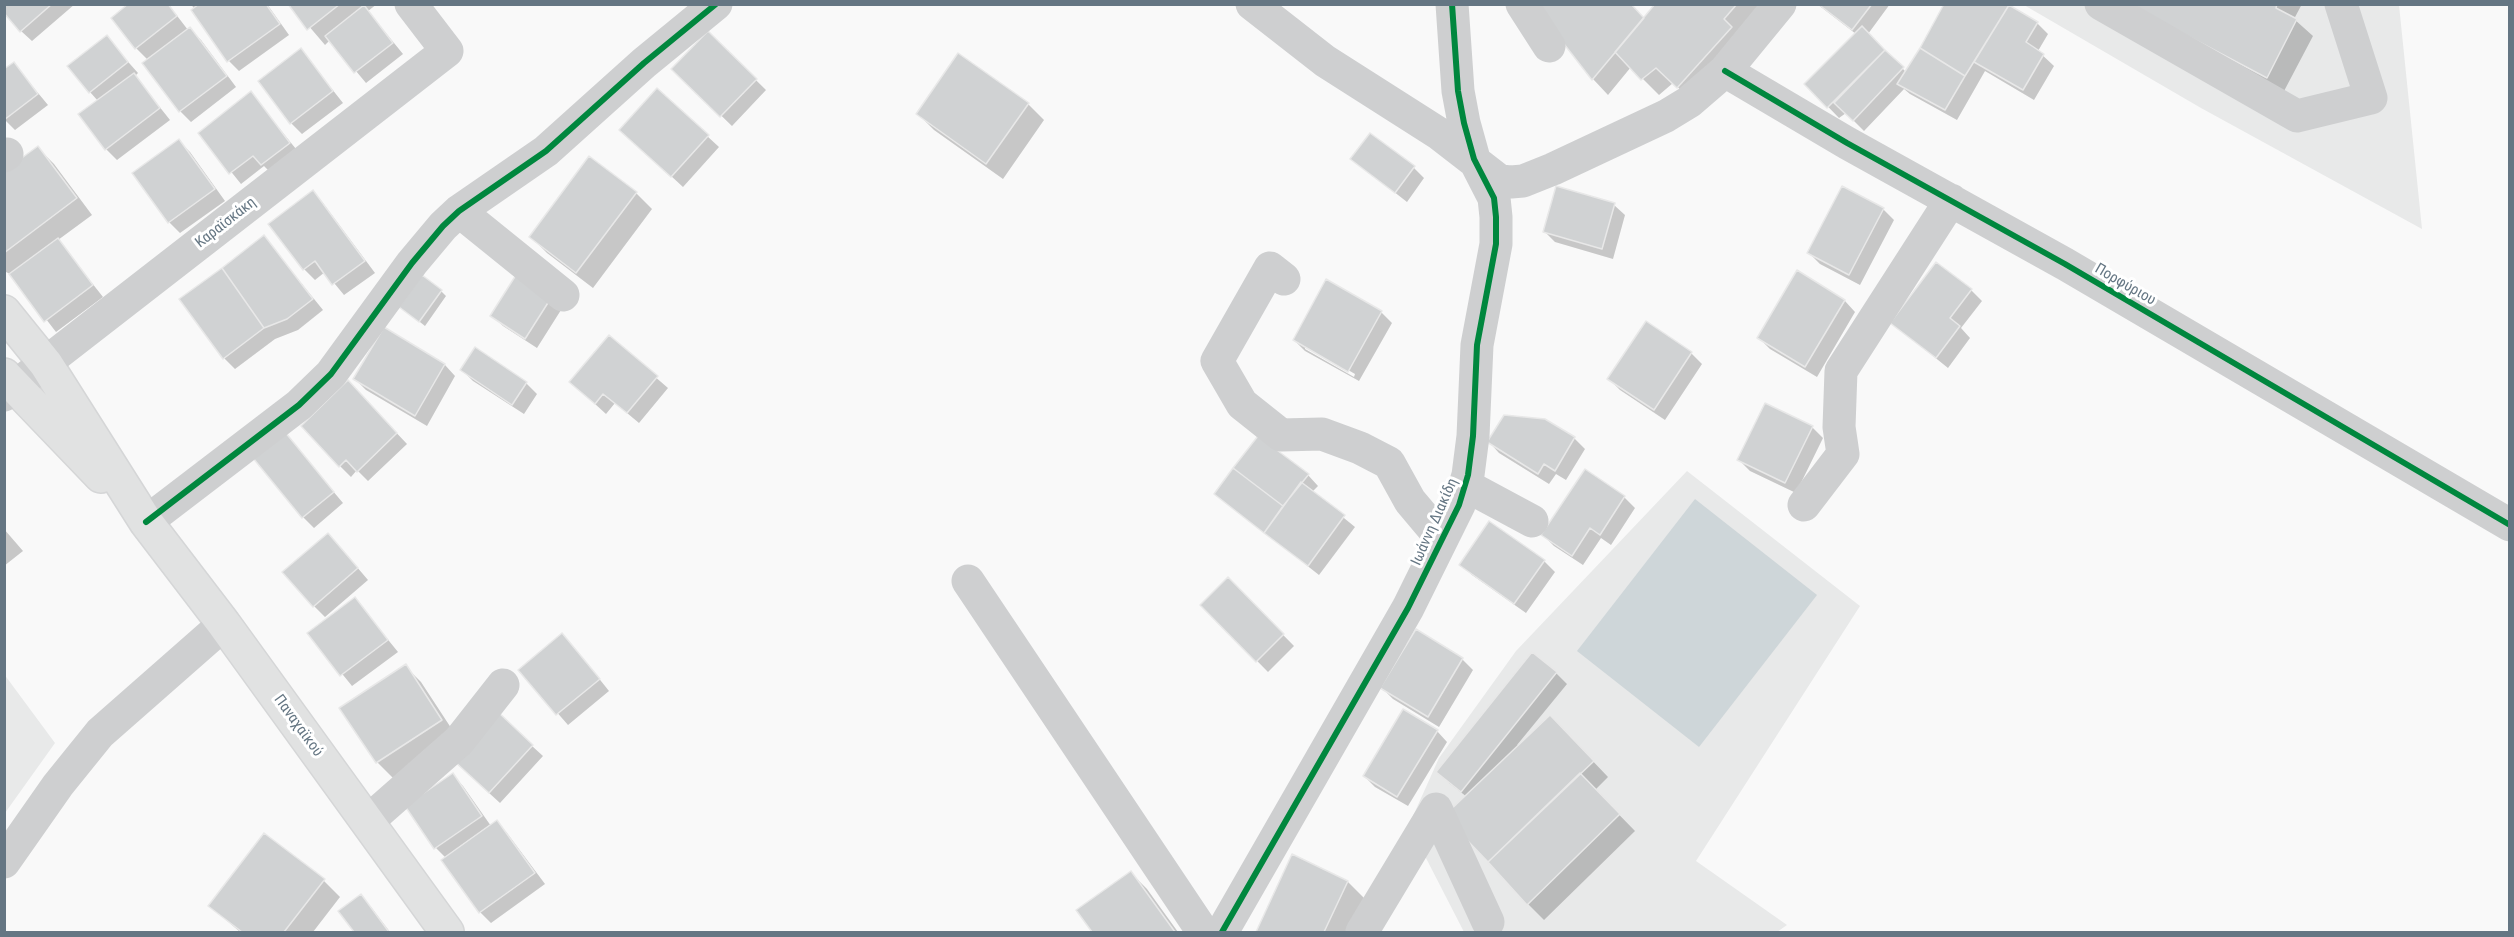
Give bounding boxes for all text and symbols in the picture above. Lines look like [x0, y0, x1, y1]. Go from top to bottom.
street label: Καραϊσκάκη [192, 194, 260, 252]
street label: Πορφύριου [2091, 260, 2159, 310]
street label: Ιωάννη Διακίδη [1408, 476, 1462, 568]
street label: Παναχαϊκού [270, 692, 326, 760]

